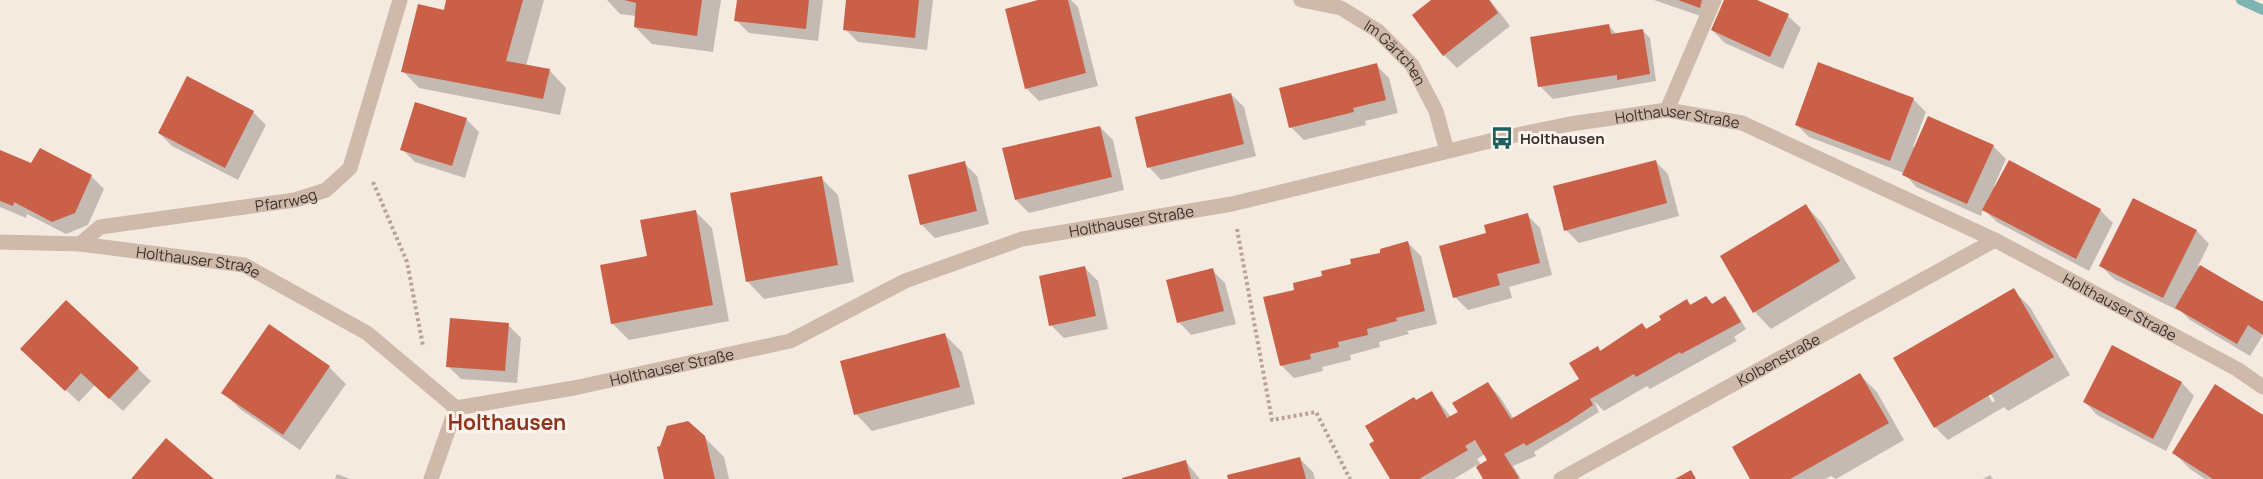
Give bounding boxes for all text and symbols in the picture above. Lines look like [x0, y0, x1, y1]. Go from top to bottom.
street label: Im Gärtchen [1360, 14, 1431, 89]
street label: Holthauser Straße [1613, 99, 1742, 133]
bus stop icon: Holthausen [1489, 125, 1515, 151]
place label: Holthausen [1520, 128, 1605, 149]
street label: Pfarrweg [253, 183, 319, 216]
street label: Holthauser Straße [1067, 200, 1196, 242]
street label: Holthauser Straße [135, 241, 265, 283]
street label: Holthauser Straße [2059, 268, 2181, 346]
street label: Kolbenstraße [1733, 328, 1824, 391]
street label: Holthauser Straße [608, 343, 736, 390]
district label: Holthausen [448, 408, 566, 436]

